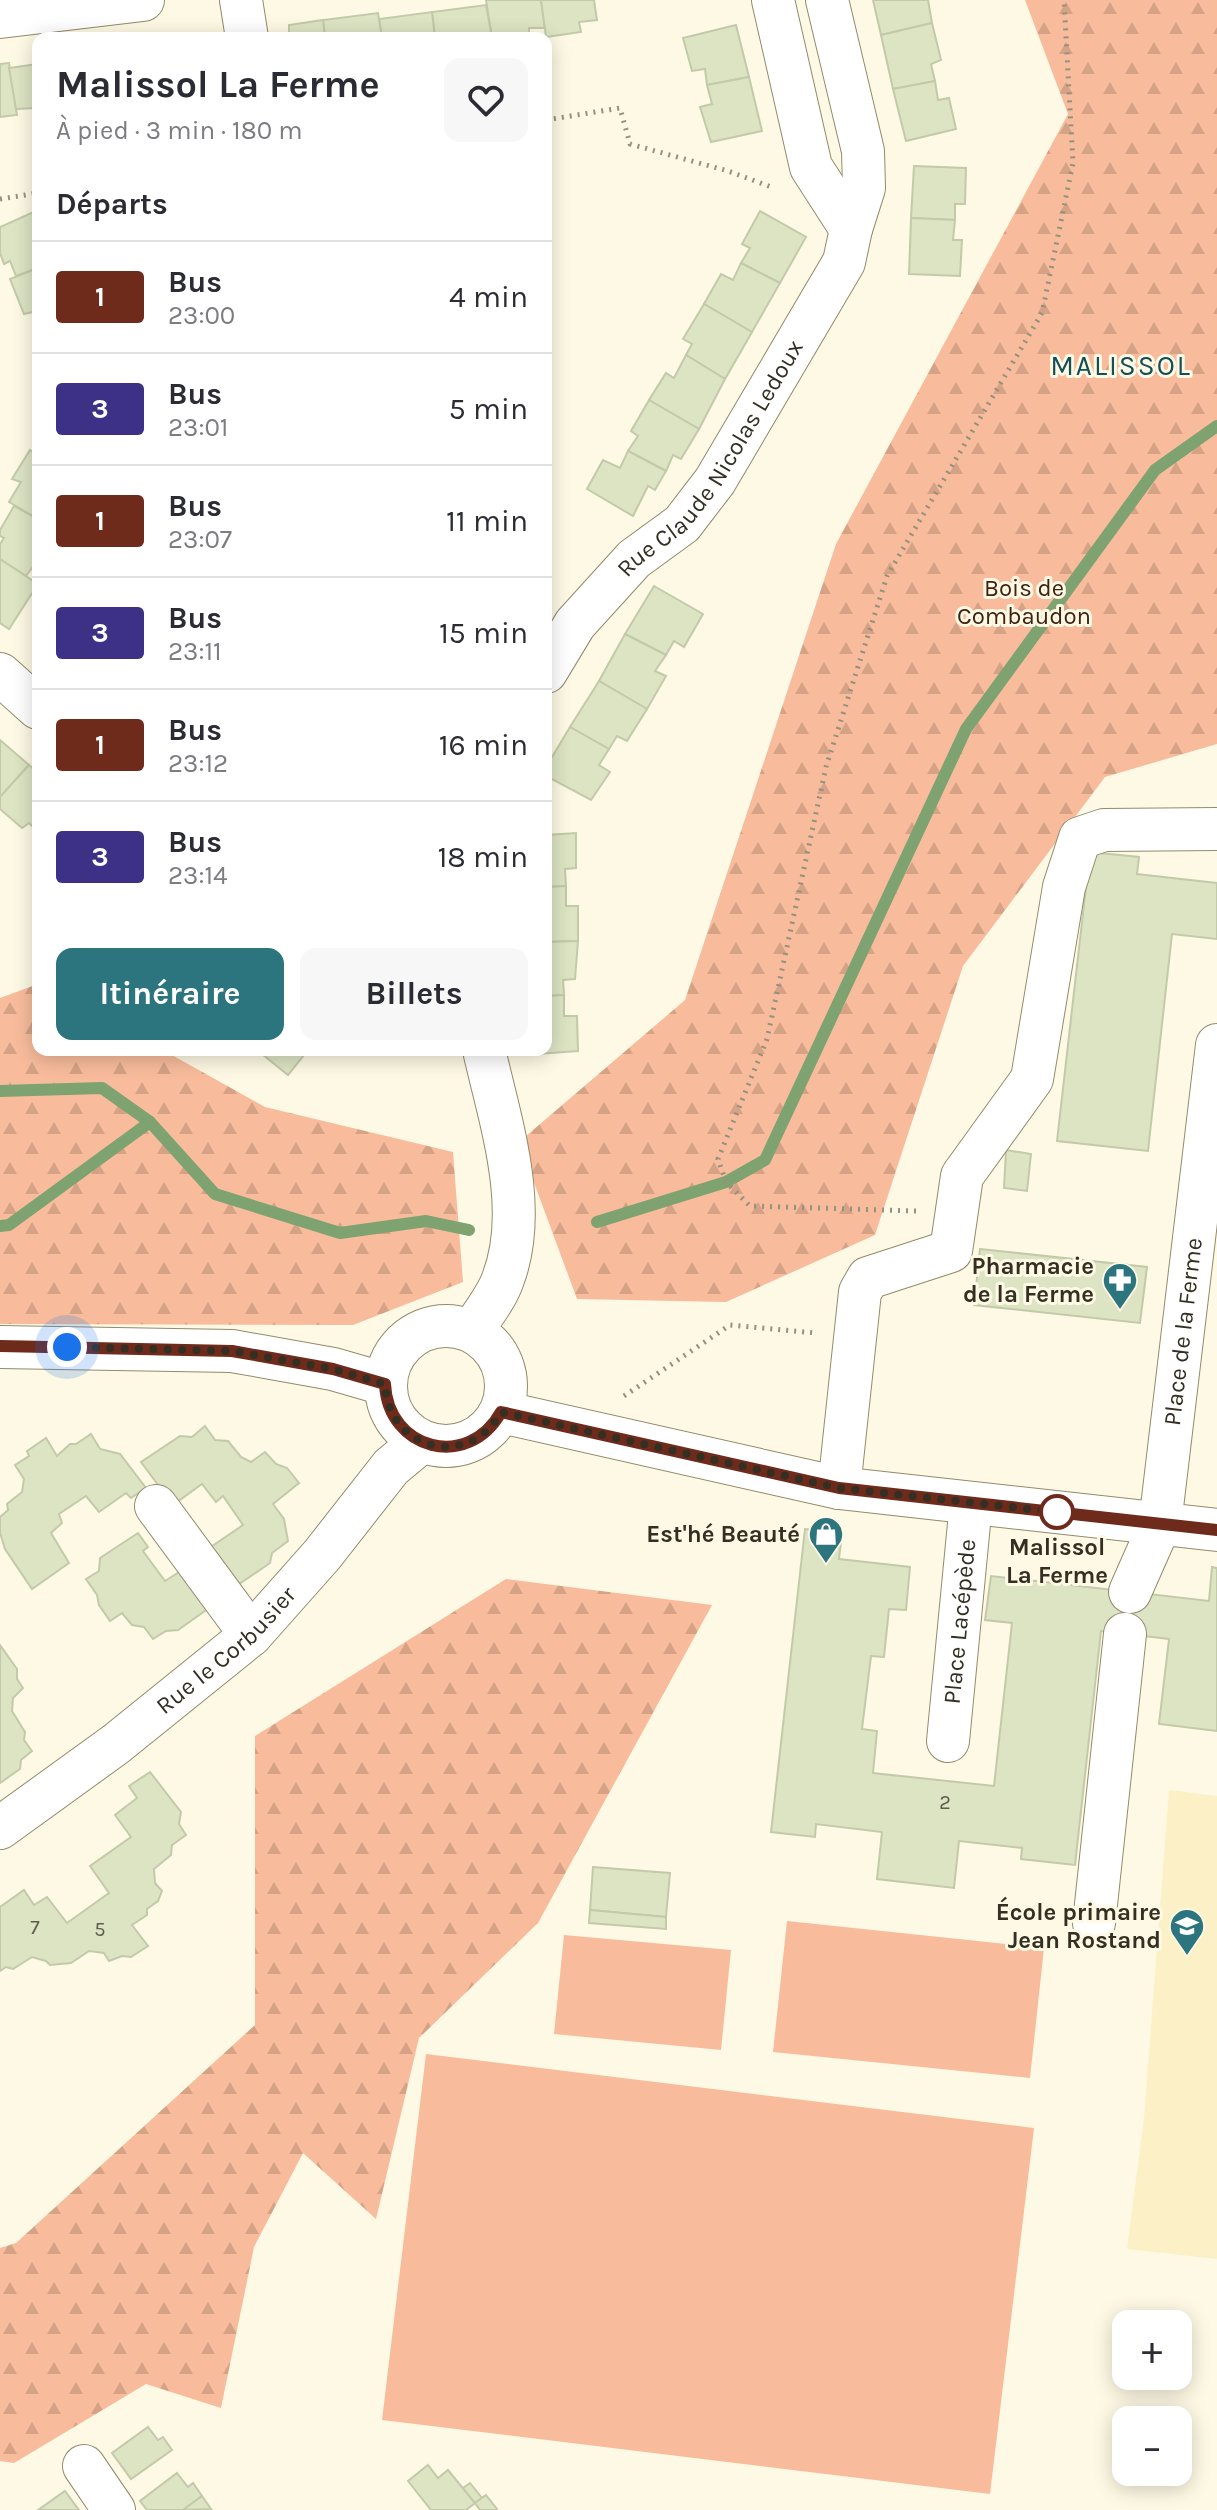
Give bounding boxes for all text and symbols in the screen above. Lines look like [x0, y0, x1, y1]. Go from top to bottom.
button: heart [444, 58, 528, 142]
text: Malissol La Ferme [56, 62, 380, 107]
text: À pied · 3 min · 180 m [56, 115, 303, 146]
text: Départs [56, 186, 168, 222]
text: Bus [168, 264, 222, 300]
text: 4 min [449, 279, 528, 315]
text: 1 [95, 280, 105, 313]
text: 23:00 [168, 300, 235, 331]
street label: Rue Claude Nicolas Ledoux [611, 335, 809, 582]
district label: MALISSOL [1050, 349, 1192, 382]
text: Bus [168, 376, 222, 412]
text: 5 min [449, 391, 528, 427]
text: 3 [91, 392, 109, 425]
text: 23:01 [168, 412, 228, 443]
text: Bus [168, 488, 222, 524]
text: 11 min [446, 503, 528, 539]
text: 1 [95, 504, 105, 537]
text: 23:07 [168, 524, 232, 555]
park label: Bois de Combaudon [957, 574, 1091, 630]
text: Bus [168, 600, 222, 636]
text: 15 min [439, 615, 528, 651]
text: 3 [91, 616, 109, 649]
text: 23:11 [168, 636, 222, 667]
text: Bus [168, 712, 222, 748]
text: 16 min [439, 727, 528, 763]
text: 1 [95, 728, 105, 761]
text: 23:12 [168, 748, 228, 779]
text: Bus [168, 824, 222, 860]
text: 18 min [437, 839, 528, 875]
text: 3 [91, 840, 109, 873]
text: 23:14 [168, 860, 228, 891]
button: Itinéraire [56, 948, 284, 1040]
button: Billets [300, 948, 528, 1040]
street label: Place de la Ferme [1158, 1236, 1208, 1427]
place label: Pharmacie de la Ferme [963, 1252, 1094, 1308]
pharmacy icon: Pharmacie de la Ferme [1101, 1261, 1139, 1311]
your location [47, 1327, 87, 1367]
marker: Malissol La Ferme [1040, 1495, 1074, 1529]
shop icon: Est'hé Beauté [807, 1515, 845, 1565]
place label: Est'hé Beauté [646, 1520, 800, 1548]
place label: Malissol La Ferme [1006, 1533, 1108, 1589]
street label: Place Lacépède [938, 1538, 981, 1705]
street label: Rue le Corbusier [151, 1580, 302, 1720]
house number: 2 [939, 1791, 951, 1814]
place label: École primaire Jean Rostand [996, 1896, 1161, 1954]
school or university icon: École primaire Jean Rostand [1168, 1907, 1206, 1957]
house number: 7 [30, 1916, 40, 1939]
house number: 5 [94, 1918, 106, 1941]
map controls [1112, 2310, 1192, 2486]
button: + [1112, 2310, 1192, 2390]
button: − [1112, 2406, 1192, 2486]

